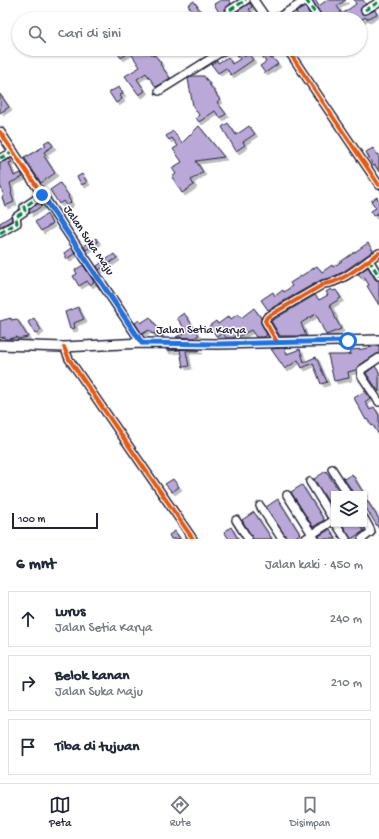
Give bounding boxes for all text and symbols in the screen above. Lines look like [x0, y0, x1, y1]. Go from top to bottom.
search box [12, 12, 367, 56]
icon: search [26, 23, 48, 45]
text: Cari di sini [58, 25, 121, 43]
route end [33, 186, 51, 204]
street label: Jalan Suka Maju [60, 203, 117, 279]
street label: Jalan Setia Karya [156, 324, 246, 338]
route start [339, 332, 357, 350]
map controls [331, 491, 367, 527]
button: layers [331, 491, 367, 527]
scale bar [12, 511, 98, 530]
text: 100 m [18, 514, 45, 526]
text: 6 mnt [16, 555, 56, 575]
text: Jalan kaki · 450 m [265, 558, 363, 573]
text: Lurus [55, 603, 85, 621]
icon: ahead [17, 608, 39, 630]
text: 240 m [330, 612, 362, 627]
text: Jalan Setia Karya [55, 621, 152, 636]
text: Belok kanan [55, 667, 129, 685]
icon: right [17, 672, 39, 694]
text: 210 m [331, 676, 362, 691]
text: Jalan Suka Maju [55, 685, 143, 700]
icon: arrive [17, 736, 39, 758]
text: Tiba di tujuan [55, 738, 139, 756]
tab: Peta [49, 794, 71, 830]
tab: Rute [169, 794, 191, 830]
tab: Disimpan [289, 794, 330, 830]

